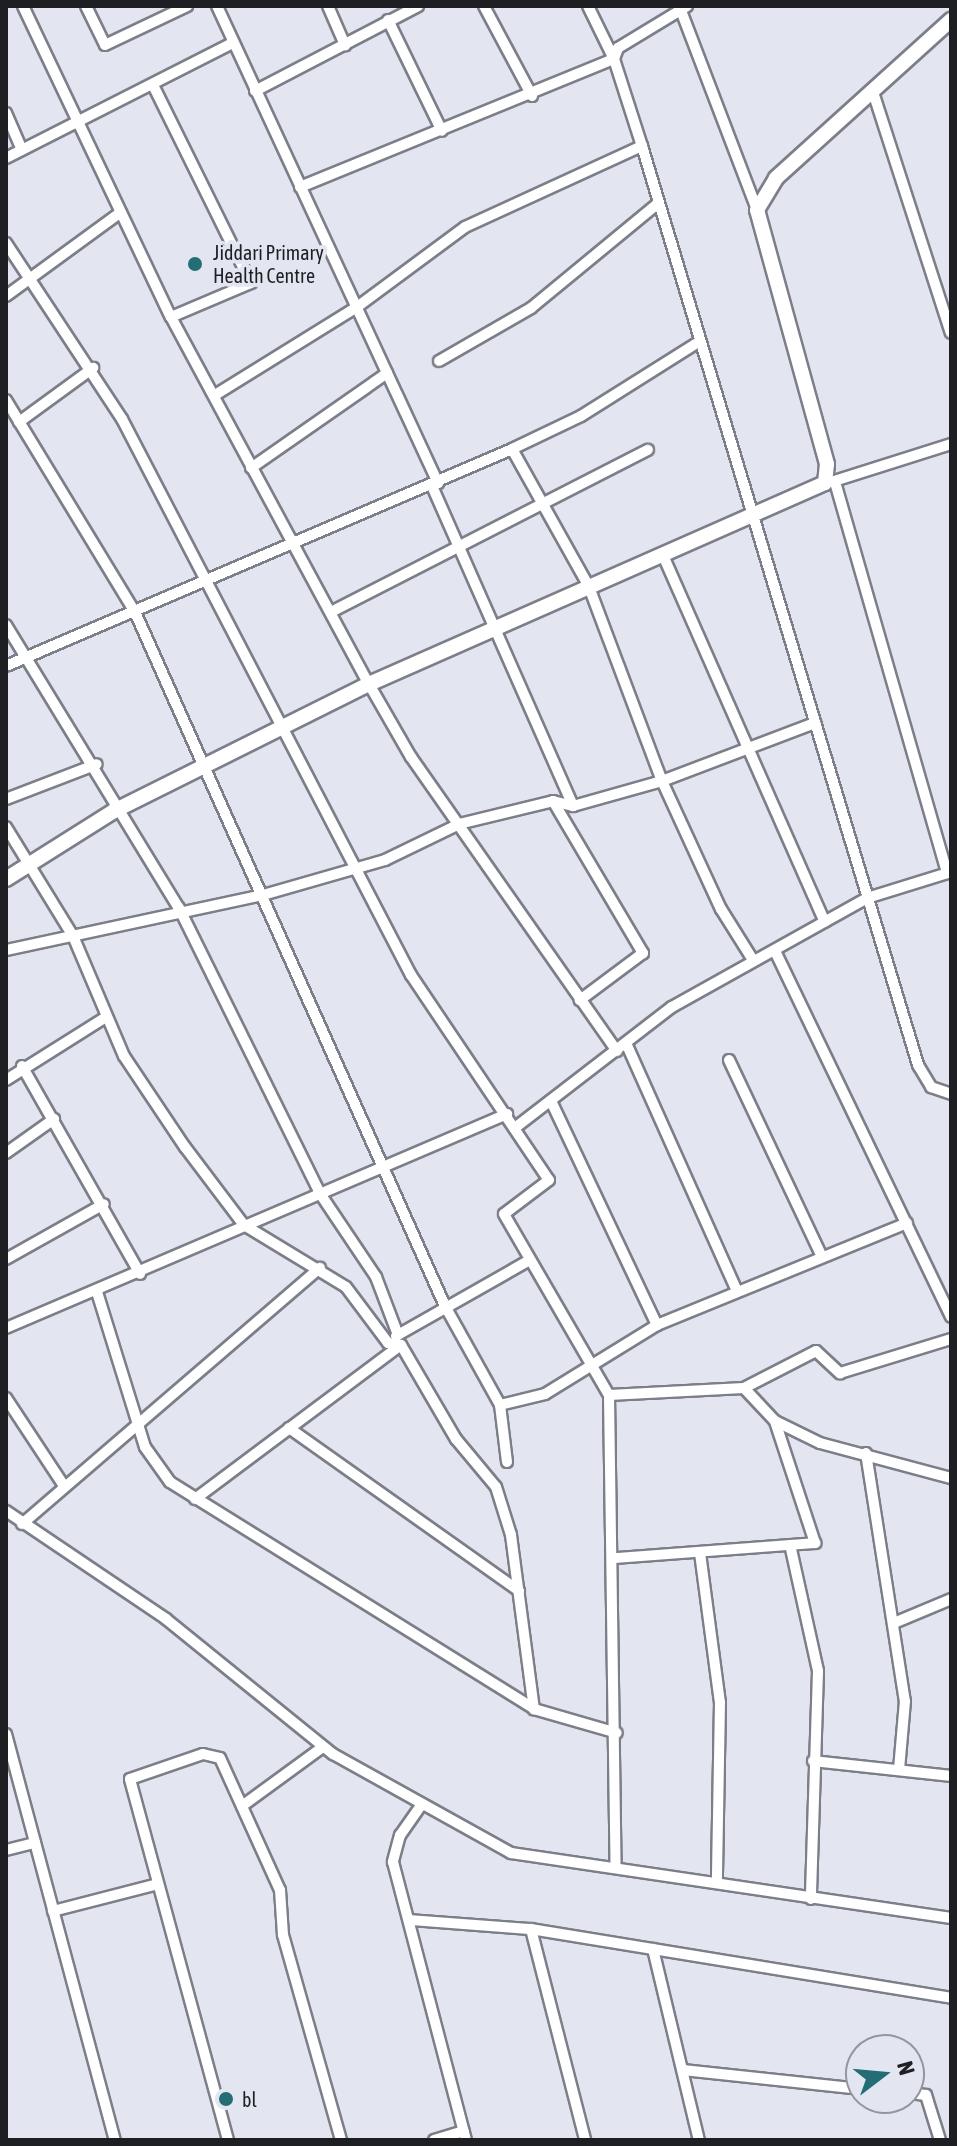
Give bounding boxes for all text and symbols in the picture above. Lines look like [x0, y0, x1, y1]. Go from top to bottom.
place label: Jiddari Primary Health Centre [213, 240, 324, 287]
marker: Jiddari Primary Health Centre [184, 253, 206, 275]
north arrow [845, 2034, 925, 2114]
text: N [892, 2058, 920, 2078]
place label: bl [242, 2087, 257, 2111]
marker: bl [217, 2090, 235, 2108]

